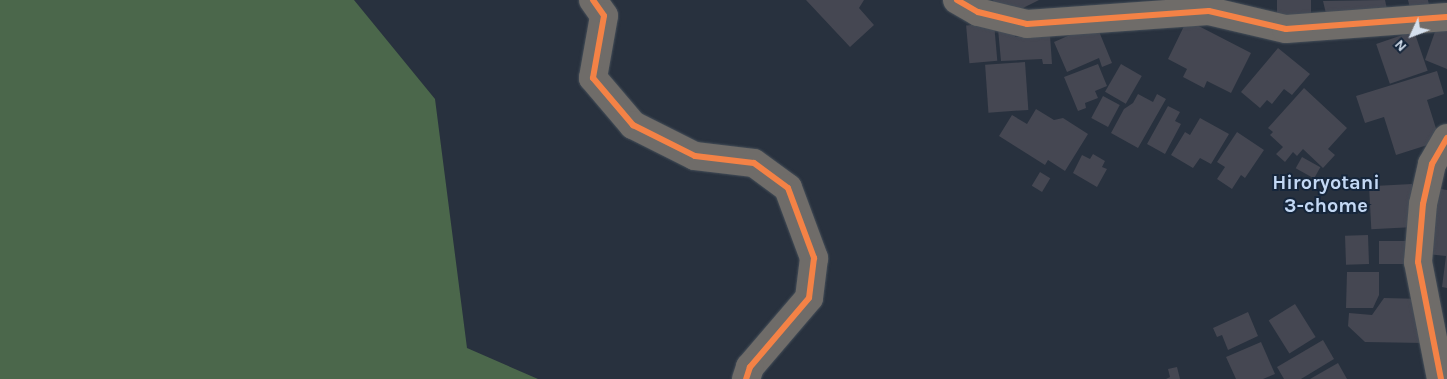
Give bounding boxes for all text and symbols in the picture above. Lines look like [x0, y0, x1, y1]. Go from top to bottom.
north arrow [1387, 10, 1437, 60]
text: N [1391, 36, 1410, 55]
district label: Hiroryotani 3-chome [1272, 170, 1380, 217]

